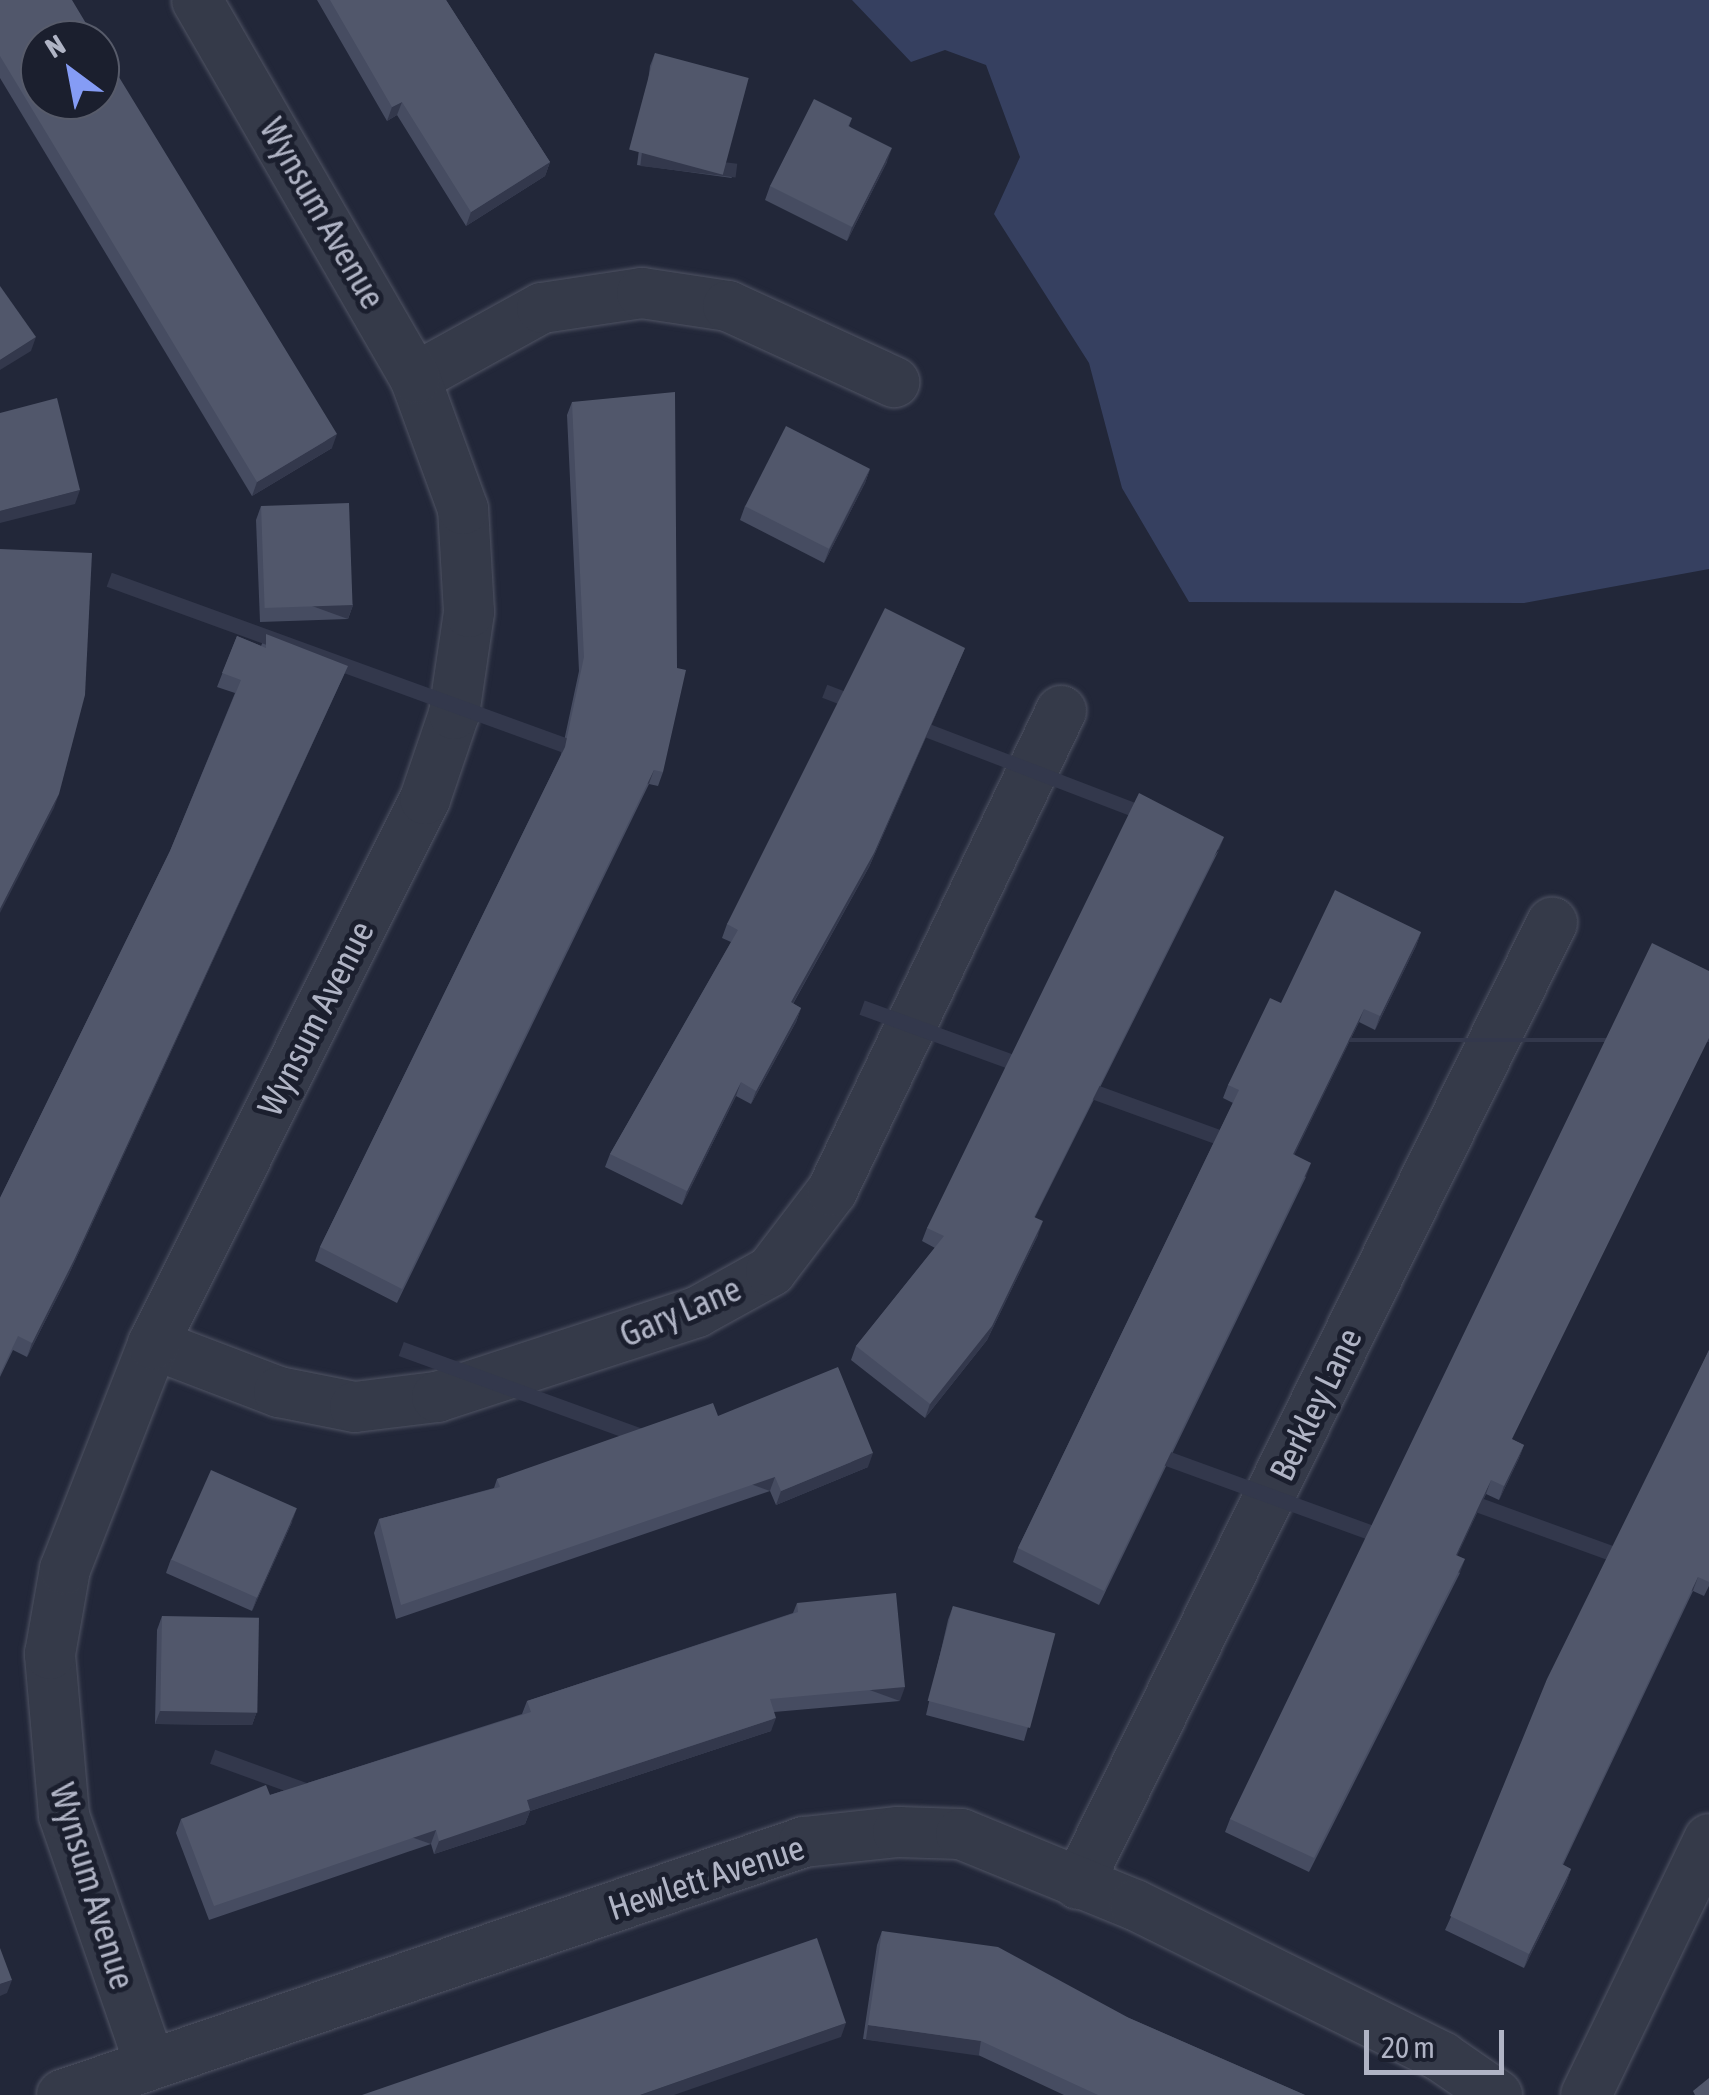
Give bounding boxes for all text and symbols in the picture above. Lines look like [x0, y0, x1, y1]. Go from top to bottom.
north arrow [20, 20, 120, 120]
text: N [40, 28, 71, 64]
street label: Wynsum Avenue [252, 110, 394, 316]
street label: Wynsum Avenue [248, 914, 382, 1122]
street label: Gary Lane [613, 1267, 747, 1355]
street label: Berkley Lane [1260, 1321, 1370, 1487]
street label: Wynsum Avenue [42, 1778, 144, 1994]
street label: Hewlett Avenue [603, 1826, 809, 1928]
scale bar [1369, 2010, 1509, 2072]
text: 20 m [1381, 2030, 1435, 2064]

